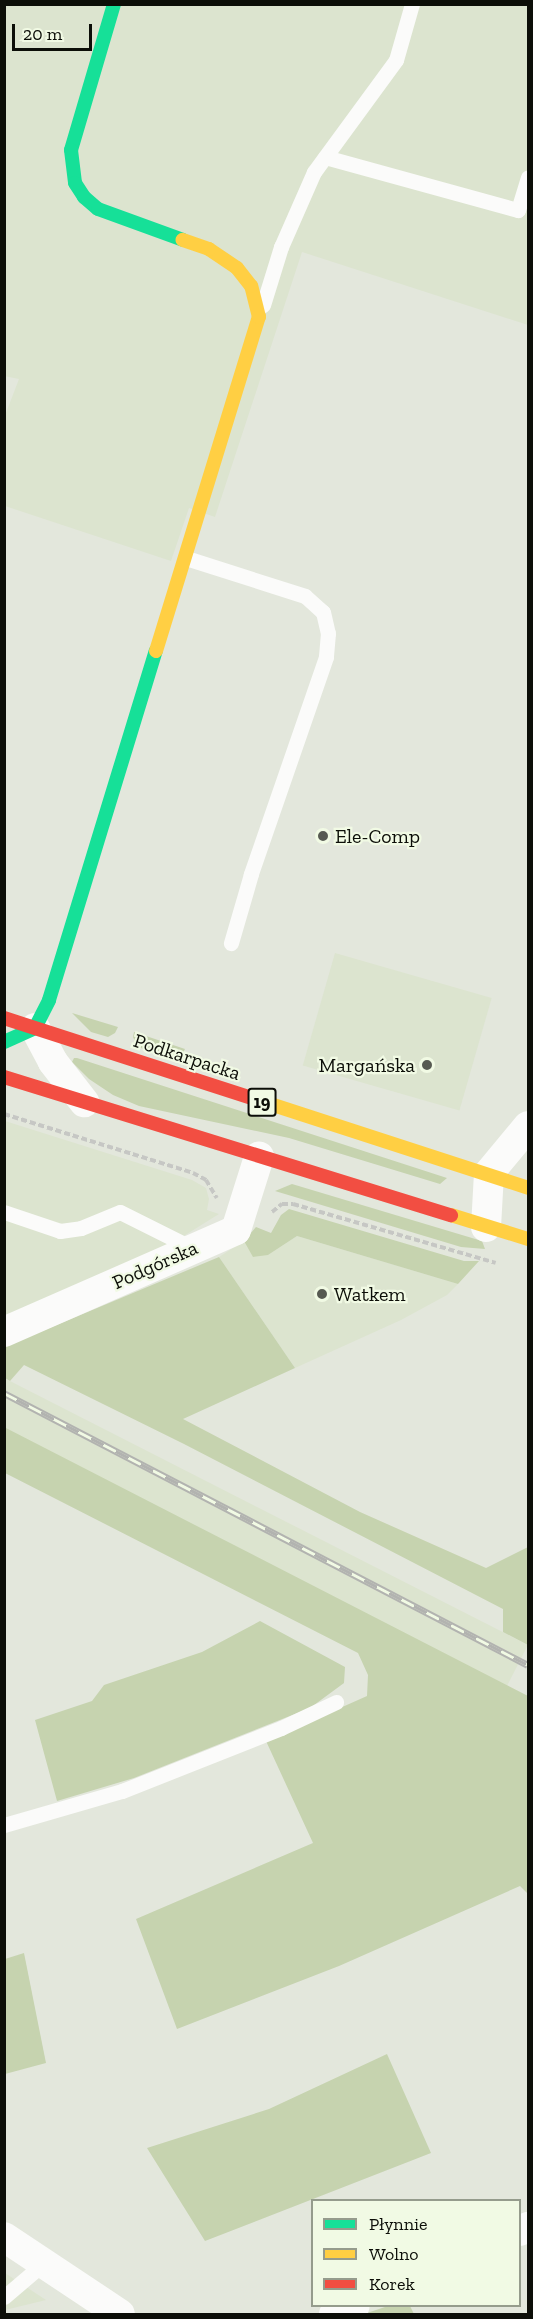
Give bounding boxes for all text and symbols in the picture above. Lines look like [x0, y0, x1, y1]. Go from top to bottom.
scale bar [15, 12, 94, 50]
text: 20 m [23, 23, 62, 45]
place label: Ele-Comp [335, 824, 420, 848]
marker: Ele-Comp [316, 829, 330, 843]
street label: Podkarpacka [131, 1028, 243, 1086]
place label: Margańska [319, 1053, 415, 1077]
marker: Margańska [420, 1058, 434, 1072]
road number: 19 [247, 1087, 277, 1117]
street label: Podgórska [109, 1236, 201, 1294]
place label: Watkem [334, 1282, 406, 1306]
marker: Watkem [315, 1287, 329, 1301]
legend [311, 2199, 521, 2307]
text: Płynnie [369, 2213, 427, 2235]
text: Wolno [369, 2243, 419, 2265]
text: Korek [369, 2273, 415, 2295]

